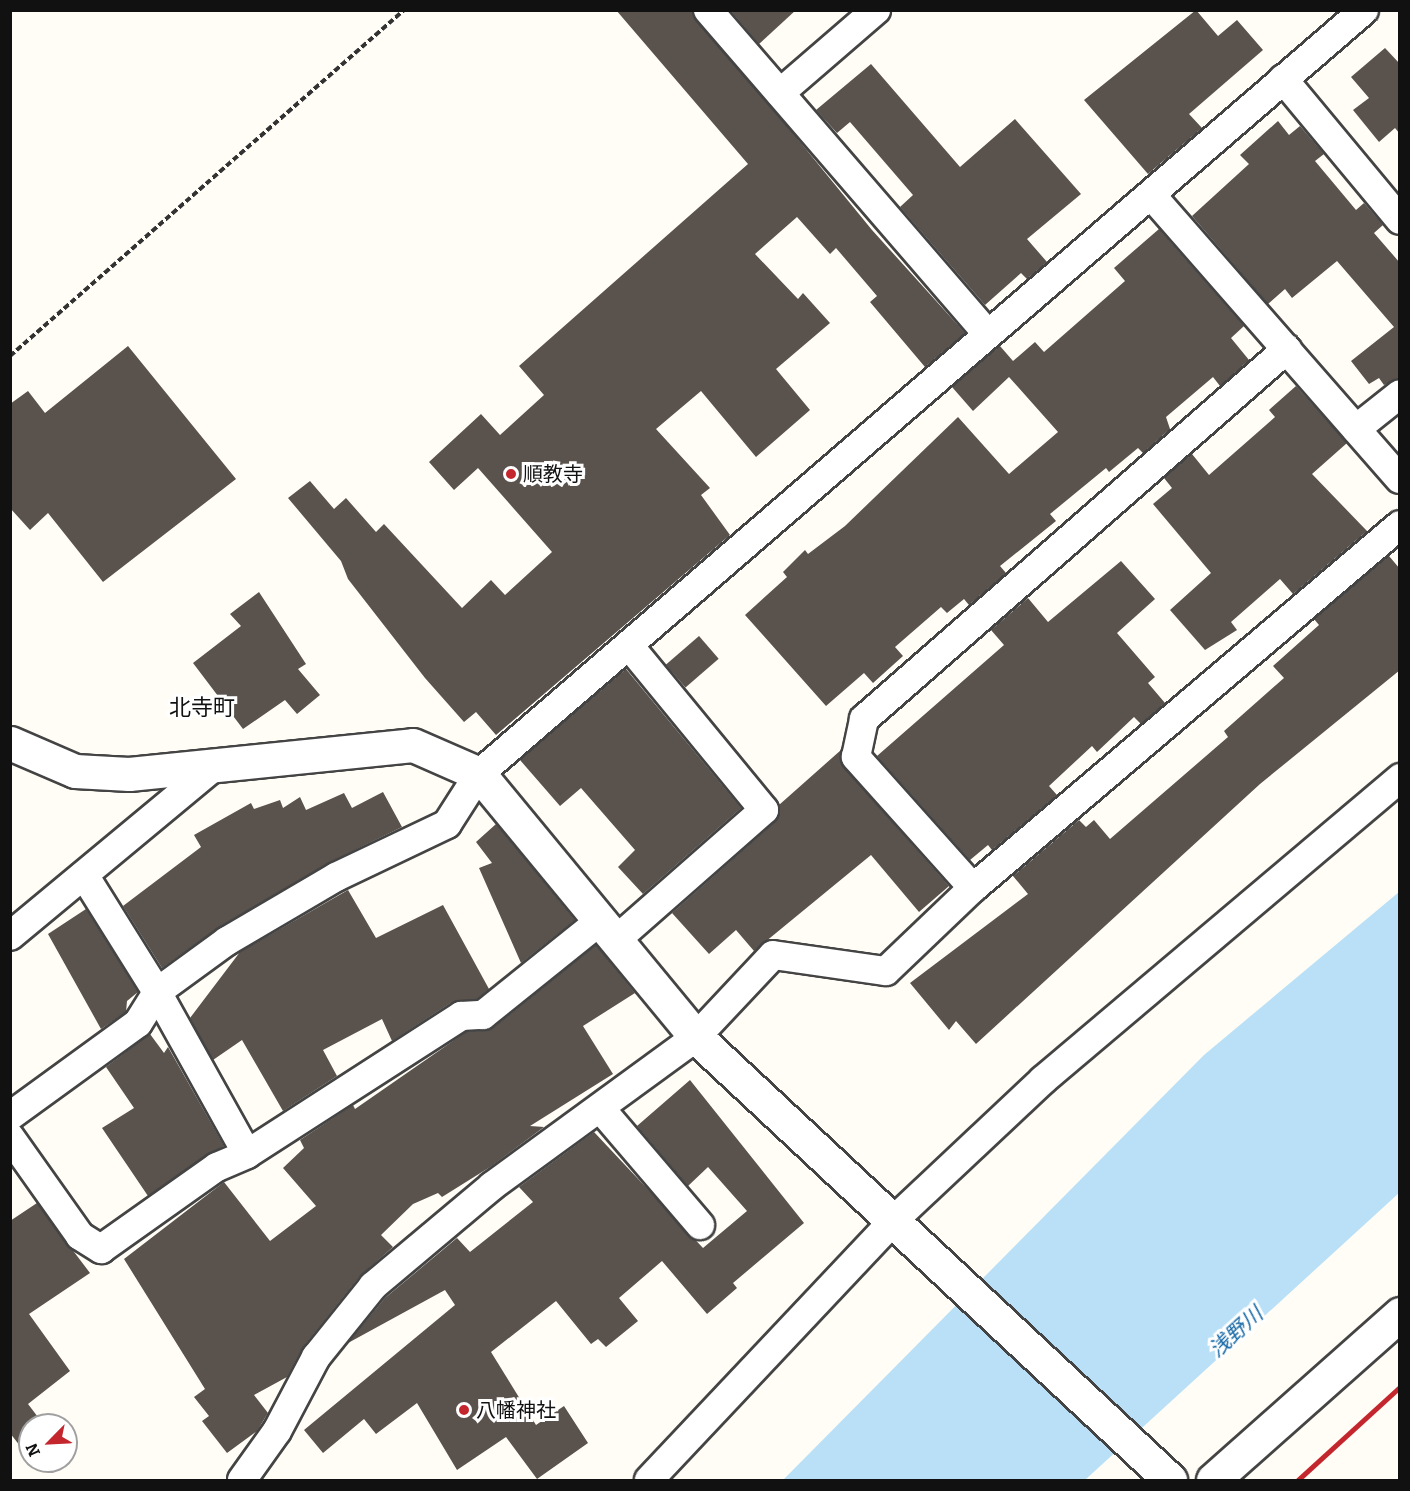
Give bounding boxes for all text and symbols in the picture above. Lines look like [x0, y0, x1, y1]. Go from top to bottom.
place label: 順教寺 [523, 462, 583, 486]
marker: 順教寺 [504, 467, 518, 481]
district label: 北寺町 [169, 695, 235, 721]
water label: 浅野川 [1204, 1302, 1268, 1362]
place label: 八幡神社 [476, 1398, 556, 1422]
marker: 八幡神社 [457, 1403, 471, 1417]
north arrow [18, 1413, 78, 1473]
text: N [22, 1440, 44, 1459]

